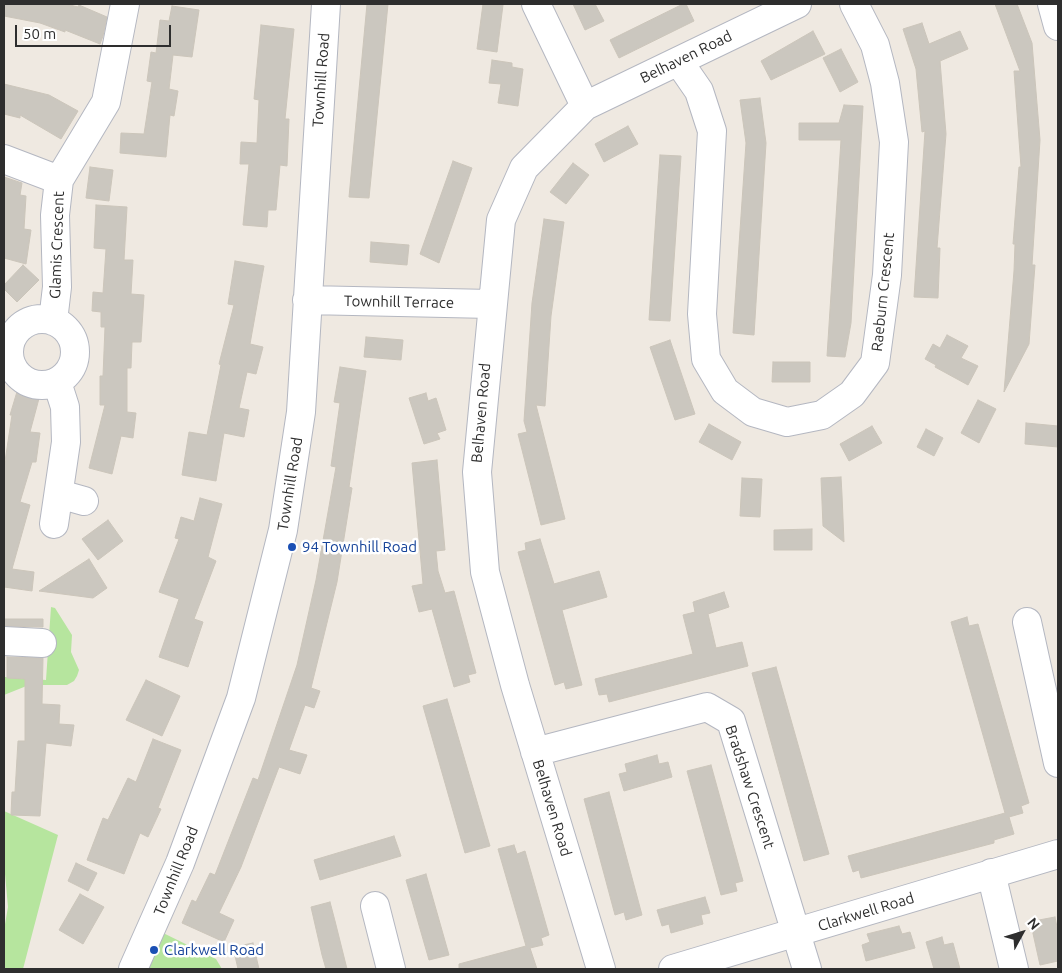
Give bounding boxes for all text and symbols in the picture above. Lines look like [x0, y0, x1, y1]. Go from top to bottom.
scale bar [18, 15, 174, 47]
text: 50 m [23, 25, 56, 42]
street label: Belhaven Road [637, 27, 735, 87]
street label: Townhill Road [309, 32, 333, 128]
street label: Glamis Crescent [46, 191, 68, 299]
street label: Raeburn Crescent [868, 232, 898, 352]
street label: Townhill Terrace [344, 292, 454, 312]
street label: Belhaven Road [468, 362, 494, 464]
street label: Townhill Road [274, 436, 306, 532]
place label: 94 Townhill Road [302, 538, 417, 556]
marker: 94 Townhill Road [286, 541, 298, 553]
street label: Bradshaw Crescent [722, 723, 778, 851]
street label: Belhaven Road [529, 757, 575, 859]
street label: Townhill Road [150, 824, 202, 918]
street label: Clarkwell Road [816, 889, 916, 935]
north arrow [997, 908, 1047, 958]
text: N [1024, 914, 1043, 933]
place label: Clarkwell Road [164, 941, 264, 959]
marker: Clarkwell Road [148, 944, 160, 956]

